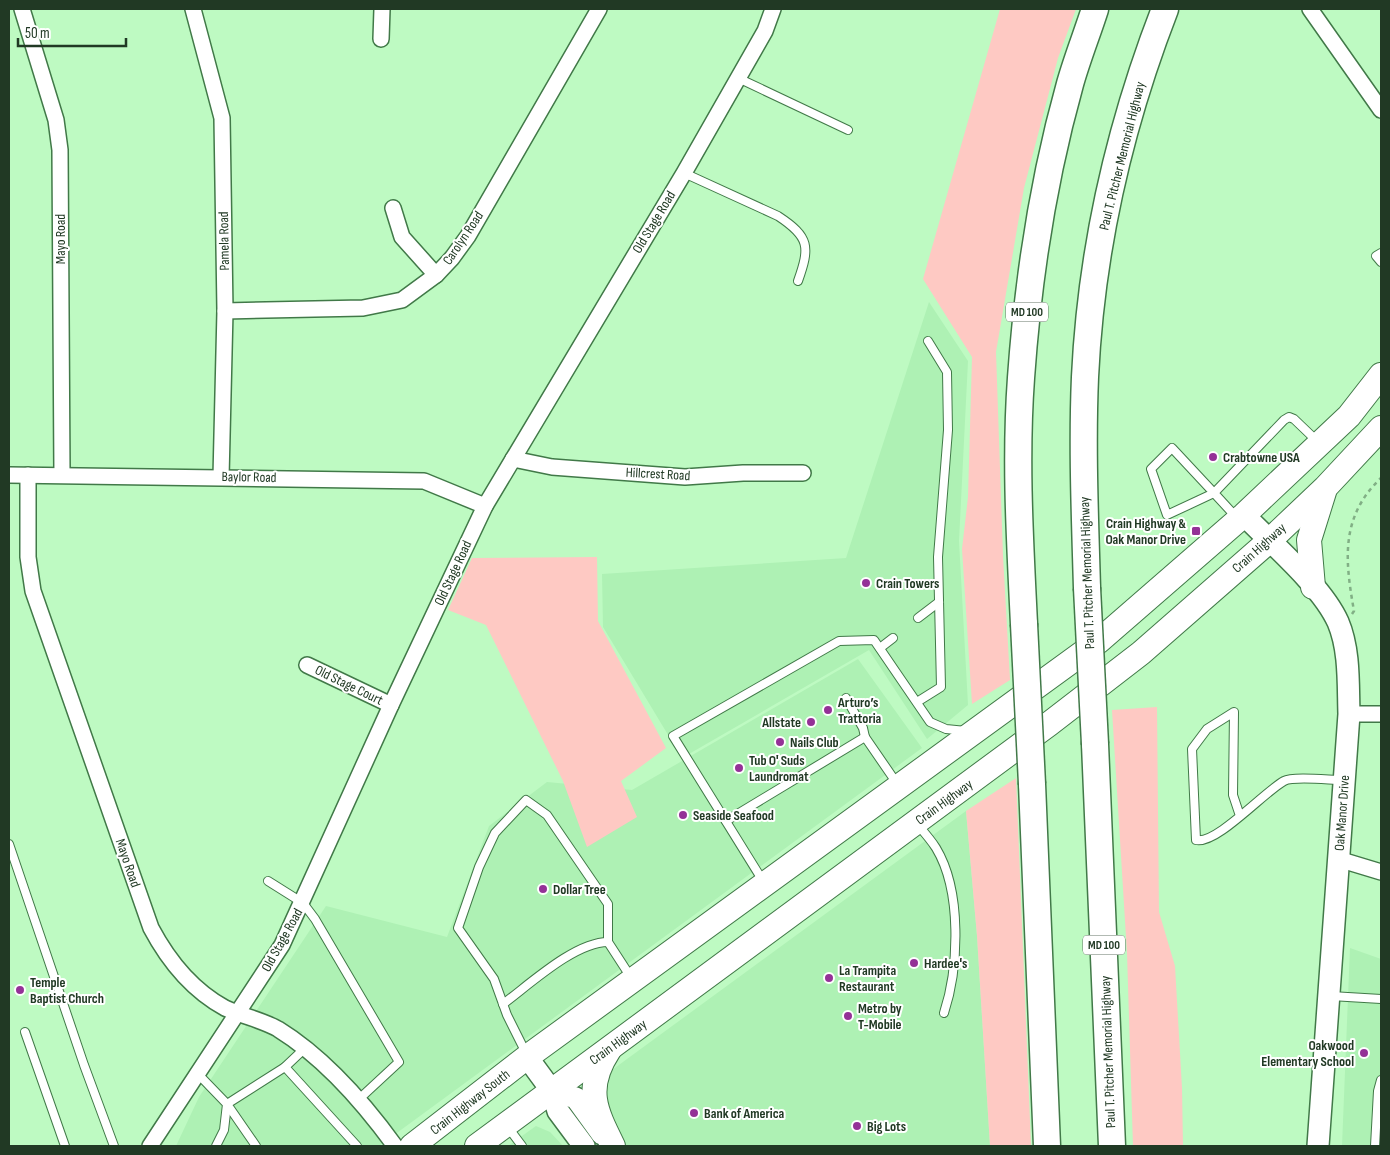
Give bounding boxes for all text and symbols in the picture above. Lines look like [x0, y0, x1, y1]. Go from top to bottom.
scale bar [18, 15, 125, 47]
text: 50 m [25, 24, 50, 43]
street label: Paul T. Pitcher Memorial Highway [1095, 79, 1149, 232]
street label: Old Stage Road [629, 188, 679, 256]
street label: Carolyn Road [439, 208, 487, 268]
street label: Pamela Road [215, 211, 233, 271]
street label: Mayo Road [52, 214, 69, 264]
road number: MD 100 [1006, 302, 1048, 322]
place label: Crabtowne USA [1223, 449, 1300, 466]
marker: Crabtowne USA [1207, 451, 1219, 463]
street label: Hillcrest Road [625, 464, 691, 484]
street label: Baylor Road [221, 468, 277, 486]
street label: Paul T. Pitcher Memorial Highway [1076, 496, 1098, 650]
place label: Crain Highway & Oak Manor Drive [1105, 515, 1187, 548]
street label: Crain Highway [1229, 519, 1290, 577]
marker: Crain Highway & Oak Manor Drive [1190, 525, 1202, 537]
street label: Old Stage Road [431, 538, 476, 608]
place label: Crain Towers [876, 575, 940, 592]
marker: Crain Towers [860, 577, 872, 589]
street label: Old Stage Court [312, 661, 386, 709]
place label: Arturo’s Trattoria [837, 694, 882, 727]
marker: Arturo’s Trattoria [822, 704, 834, 716]
place label: Allstate [761, 714, 801, 731]
marker: Allstate [805, 716, 817, 728]
place label: Nails Club [790, 734, 839, 751]
marker: Nails Club [774, 736, 786, 748]
place label: Tub O' Suds Laundromat [749, 752, 809, 785]
marker: Tub O' Suds Laundromat [733, 762, 745, 774]
street label: Crain Highway [912, 775, 976, 828]
street label: Oak Manor Drive [1331, 775, 1353, 851]
place label: Seaside Seafood [693, 807, 774, 824]
marker: Seaside Seafood [677, 809, 689, 821]
street label: Mayo Road [112, 836, 144, 890]
place label: Dollar Tree [553, 881, 606, 898]
marker: Dollar Tree [537, 883, 549, 895]
street label: Old Stage Road [258, 905, 306, 975]
road number: MD 100 [1083, 936, 1125, 954]
place label: Hardee's [924, 955, 967, 972]
marker: Hardee's [908, 957, 920, 969]
place label: La Trampita Restaurant [839, 962, 896, 995]
marker: La Trampita Restaurant [823, 972, 835, 984]
place label: Temple Baptist Church [30, 974, 104, 1007]
street label: Paul T. Pitcher Memorial Highway [1097, 975, 1119, 1129]
marker: Temple Baptist Church [14, 984, 26, 996]
place label: Metro by T-Mobile [858, 1000, 902, 1033]
marker: Metro by T-Mobile [842, 1010, 854, 1022]
street label: Crain Highway [586, 1015, 650, 1068]
place label: Oakwood Elementary School [1261, 1037, 1354, 1070]
marker: Oakwood Elementary School [1358, 1047, 1370, 1059]
street label: Crain Highway South [427, 1066, 513, 1138]
place label: Bank of America [704, 1105, 784, 1122]
marker: Bank of America [688, 1107, 700, 1119]
place label: Big Lots [867, 1118, 906, 1135]
marker: Big Lots [851, 1120, 863, 1132]

